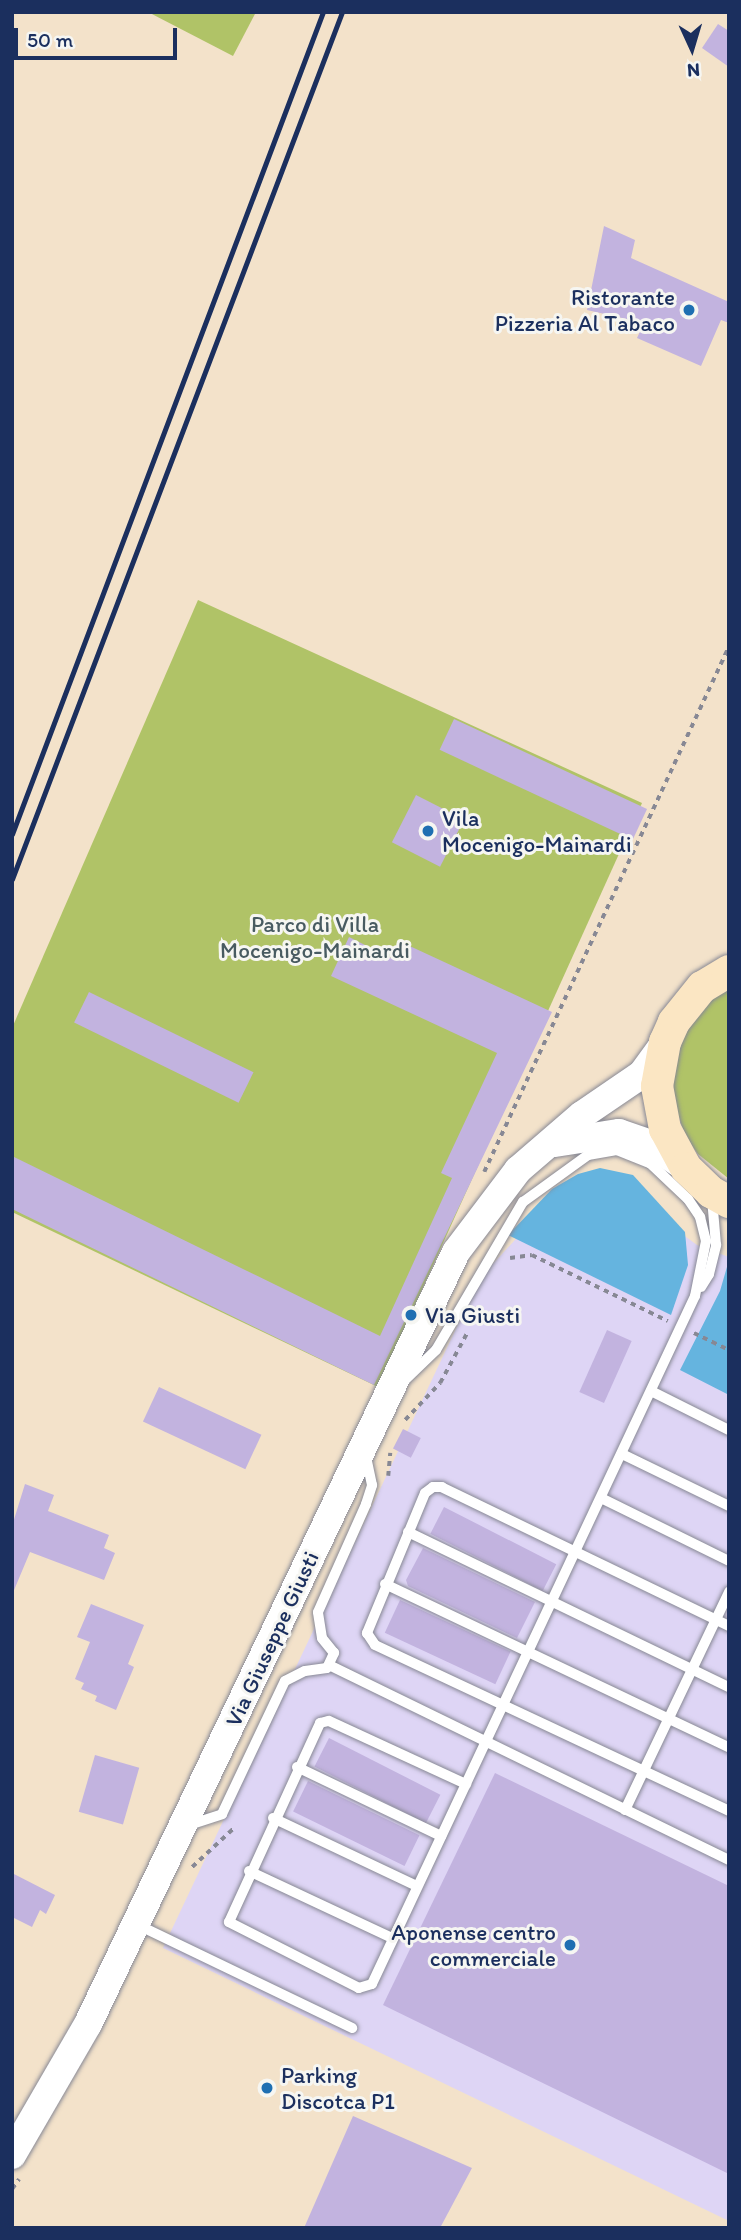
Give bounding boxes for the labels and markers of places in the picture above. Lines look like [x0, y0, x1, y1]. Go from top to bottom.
place label: Ristorante Pizzeria Al Tabaco [497, 283, 675, 337]
marker: Ristorante Pizzeria Al Tabaco [681, 302, 697, 318]
place label: Vila Mocenigo-Mainardi [442, 804, 632, 858]
marker: Vila Mocenigo-Mainardi [420, 823, 436, 839]
place label: Via Giusti [425, 1301, 520, 1329]
marker: Via Giusti [403, 1307, 419, 1323]
place label: Aponense centro commerciale [391, 1918, 556, 1972]
marker: Aponense centro commerciale [562, 1937, 578, 1953]
place label: Parking Discotca P1 [281, 2061, 395, 2115]
marker: Parking Discotca P1 [259, 2080, 275, 2096]

